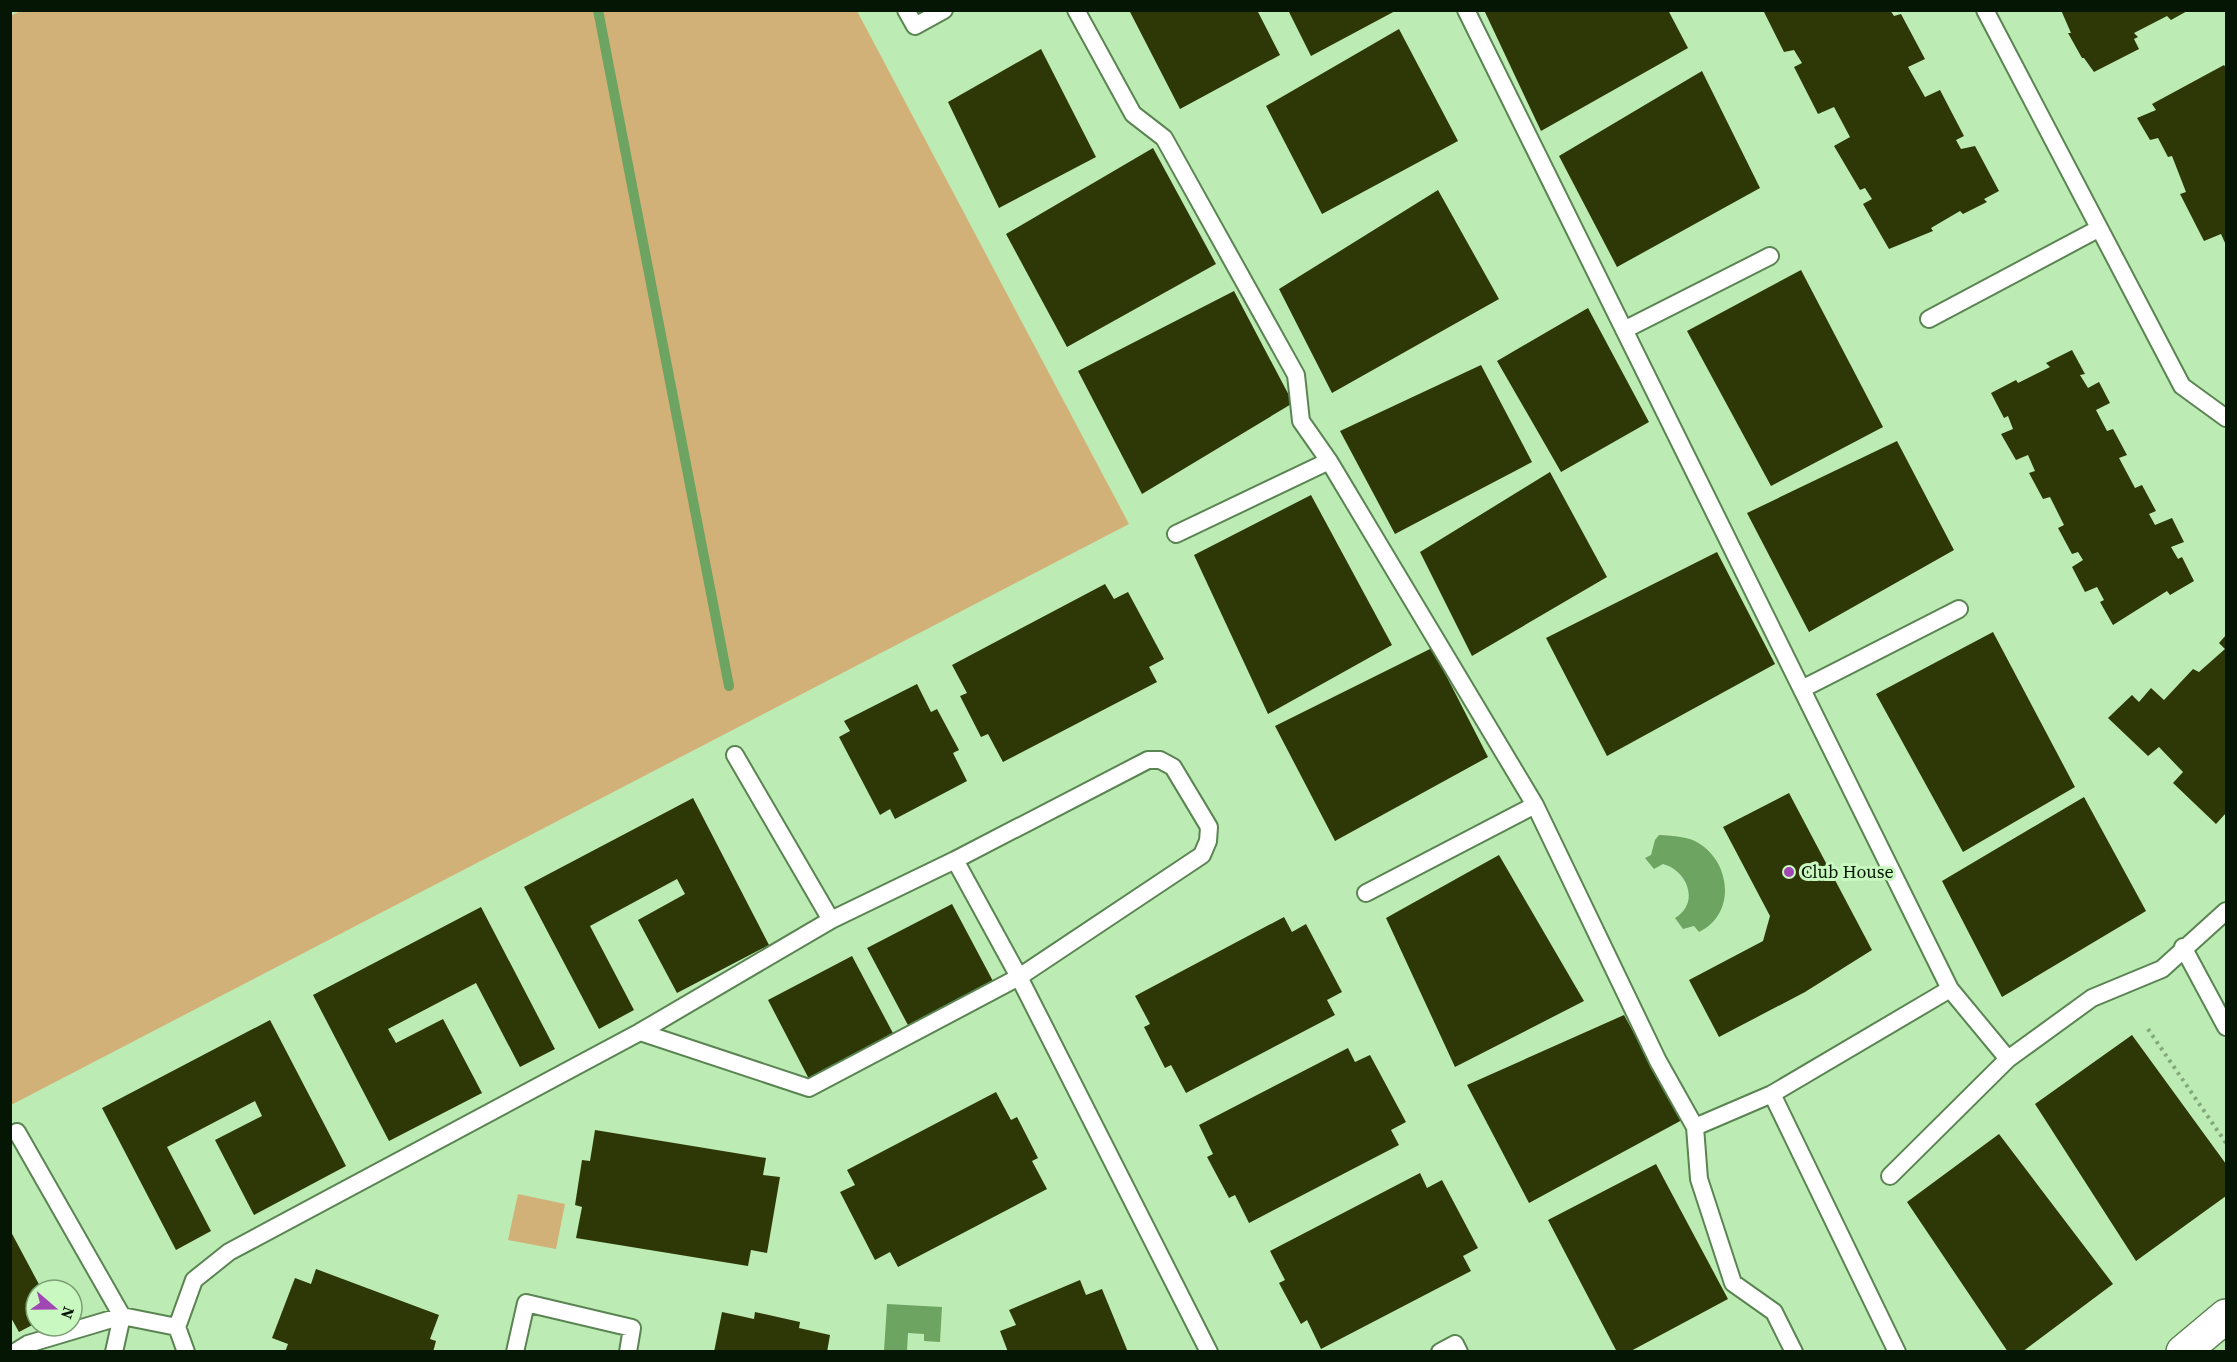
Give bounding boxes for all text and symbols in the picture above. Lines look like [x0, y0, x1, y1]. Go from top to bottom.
place label: Club House [1801, 859, 1894, 884]
marker: Club House [1782, 865, 1796, 879]
north arrow [24, 1278, 84, 1338]
text: N [56, 1304, 80, 1323]

